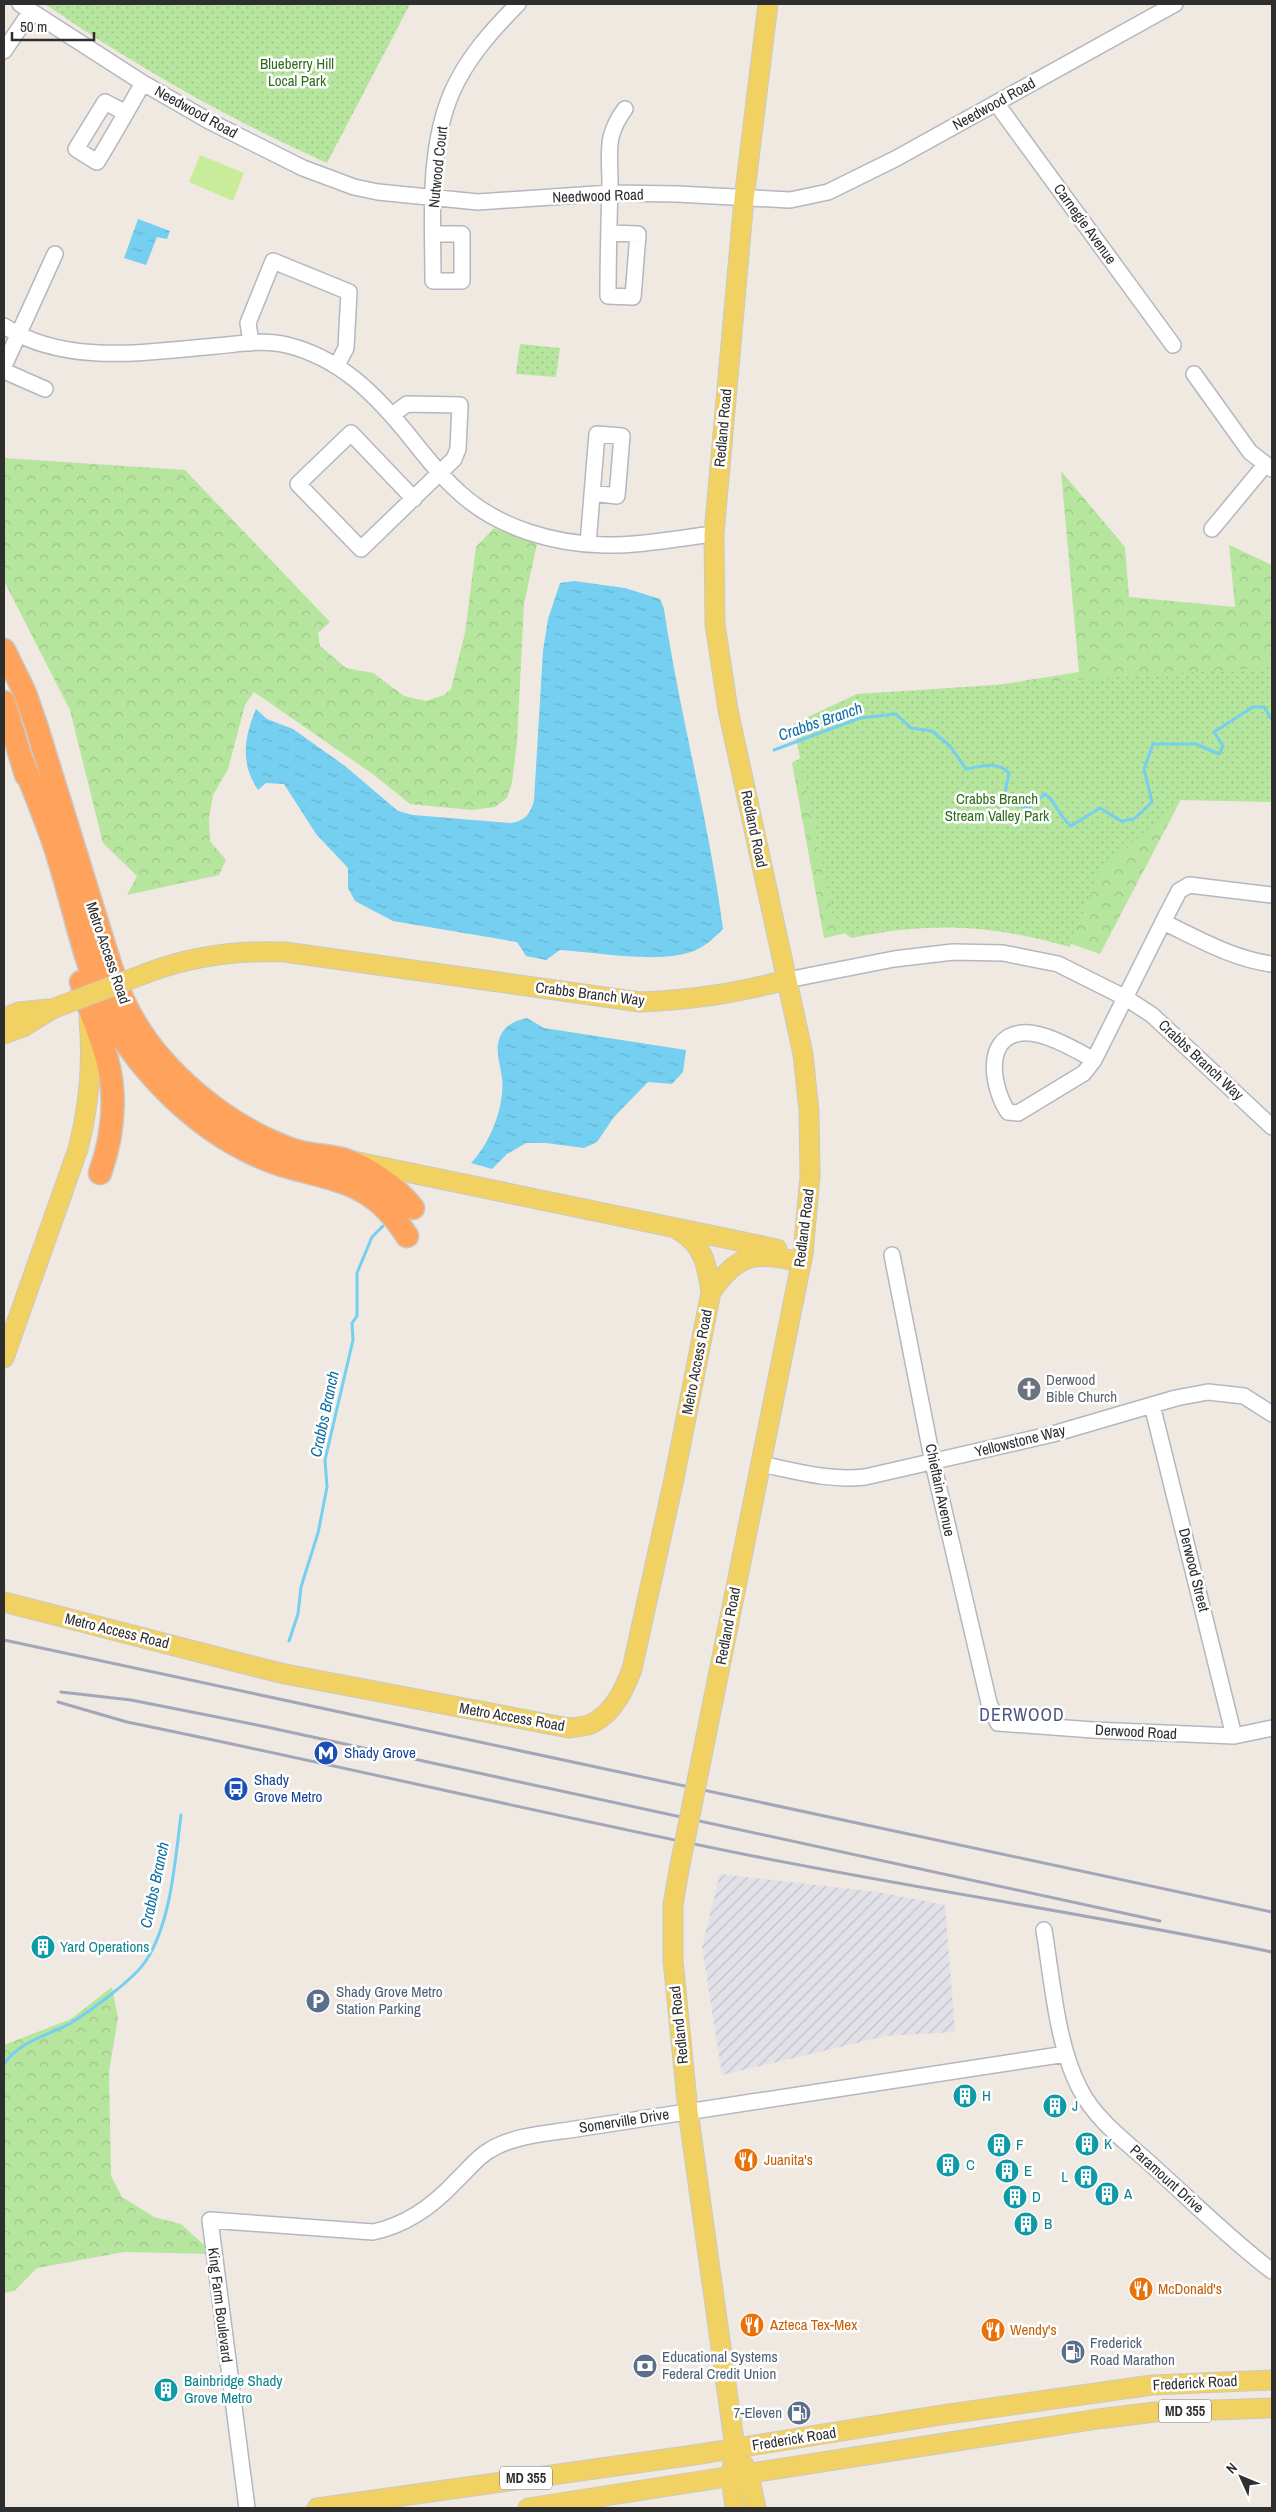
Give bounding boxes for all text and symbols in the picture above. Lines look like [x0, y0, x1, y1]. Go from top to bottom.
scale bar [12, 10, 95, 42]
text: 50 m [20, 16, 47, 37]
park label: Blueberry Hill Local Park [260, 53, 334, 91]
street label: Needwood Road [949, 72, 1039, 135]
street label: Needwood Road [151, 80, 241, 143]
street label: Nutwood Court [423, 124, 452, 209]
street label: Carnegie Avenue [1049, 179, 1122, 268]
street label: Needwood Road [552, 183, 644, 208]
street label: Redland Road [709, 388, 736, 468]
water label: Crabbs Branch [775, 696, 865, 746]
street label: Redland Road [736, 788, 773, 870]
park label: Crabbs Branch Stream Valley Park [945, 788, 1050, 826]
street label: Metro Access Road [81, 899, 136, 1007]
street label: Crabbs Branch Way [534, 976, 647, 1011]
street label: Crabbs Branch Way [1154, 1015, 1249, 1105]
street label: Redland Road [788, 1188, 819, 1268]
street label: Metro Access Road [676, 1308, 717, 1416]
water label: Crabbs Branch [304, 1369, 344, 1459]
place label: Derwood Bible Church [1046, 1369, 1117, 1407]
church icon: Derwood Bible Church [1016, 1376, 1042, 1402]
street label: Yellowstone Way [972, 1419, 1068, 1462]
street label: Chieftain Avenue [920, 1442, 961, 1538]
street label: Derwood Street [1174, 1526, 1215, 1614]
street label: Redland Road [710, 1585, 745, 1667]
street label: Metro Access Road [63, 1607, 171, 1654]
street label: Metro Access Road [458, 1697, 566, 1736]
district label: DERWOOD [979, 1702, 1065, 1727]
street label: Derwood Road [1095, 1719, 1178, 1744]
metro station icon: Shady Grove [313, 1740, 339, 1766]
place label: Shady Grove [344, 1742, 416, 1763]
place label: Shady Grove Metro [254, 1769, 323, 1807]
bus stop icon: Shady Grove Metro [223, 1776, 249, 1802]
water label: Crabbs Branch [134, 1840, 174, 1930]
building icon: Yard Operations [30, 1934, 56, 1960]
place label: Yard Operations [60, 1936, 149, 1957]
place label: Shady Grove Metro Station Parking [336, 1981, 443, 2019]
street label: Redland Road [664, 1985, 693, 2065]
parking icon: Shady Grove Metro Station Parking [305, 1988, 331, 2014]
building icon: H [952, 2083, 978, 2109]
place label: H [982, 2085, 991, 2106]
building icon: J [1042, 2093, 1068, 2119]
place label: J [1072, 2095, 1078, 2116]
street label: Somerville Drive [577, 2103, 671, 2138]
building icon: K [1074, 2131, 1100, 2157]
building icon: F [986, 2132, 1012, 2158]
place label: K [1104, 2133, 1113, 2154]
place label: F [1016, 2134, 1024, 2155]
street label: Paramount Drive [1126, 2140, 1209, 2218]
restaurant icon: Juanita's [733, 2147, 759, 2173]
place label: Juanita's [764, 2149, 813, 2170]
building icon: C [935, 2152, 961, 2178]
place label: C [966, 2154, 975, 2175]
building icon: E [994, 2158, 1020, 2184]
place label: E [1024, 2160, 1032, 2181]
building icon: L [1073, 2164, 1099, 2190]
place label: L [1061, 2166, 1068, 2187]
building icon: A [1094, 2181, 1120, 2207]
place label: A [1123, 2183, 1133, 2204]
building icon: D [1002, 2184, 1028, 2210]
place label: D [1032, 2186, 1041, 2207]
building icon: B [1013, 2211, 1039, 2237]
place label: B [1044, 2213, 1052, 2234]
street label: King Farm Boulevard [203, 2246, 238, 2364]
restaurant icon: McDonald's [1128, 2276, 1154, 2302]
place label: McDonald's [1158, 2278, 1222, 2299]
restaurant icon: Azteca Tex-Mex [739, 2312, 765, 2338]
place label: Azteca Tex-Mex [769, 2314, 858, 2335]
restaurant icon: Wendy's [980, 2317, 1006, 2343]
place label: Wendy's [1010, 2319, 1057, 2340]
place label: Frederick Road Marathon [1090, 2332, 1175, 2370]
fuel station icon: Frederick Road Marathon [1060, 2339, 1086, 2365]
place label: Educational Systems Federal Credit Union [662, 2346, 778, 2384]
bank icon: Educational Systems Federal Credit Union [632, 2353, 658, 2379]
place label: Bainbridge Shady Grove Metro [184, 2370, 283, 2408]
street label: Frederick Road [1152, 2370, 1238, 2395]
building icon: Bainbridge Shady Grove Metro [153, 2377, 179, 2403]
fuel station icon: 7-Eleven [786, 2400, 812, 2426]
road number: MD 355 [1159, 2400, 1211, 2422]
place label: 7-Eleven [733, 2402, 782, 2423]
street label: Frederick Road [750, 2422, 837, 2456]
north arrow [1216, 2452, 1266, 2502]
text: N [1222, 2459, 1241, 2477]
road number: MD 355 [500, 2466, 552, 2490]

